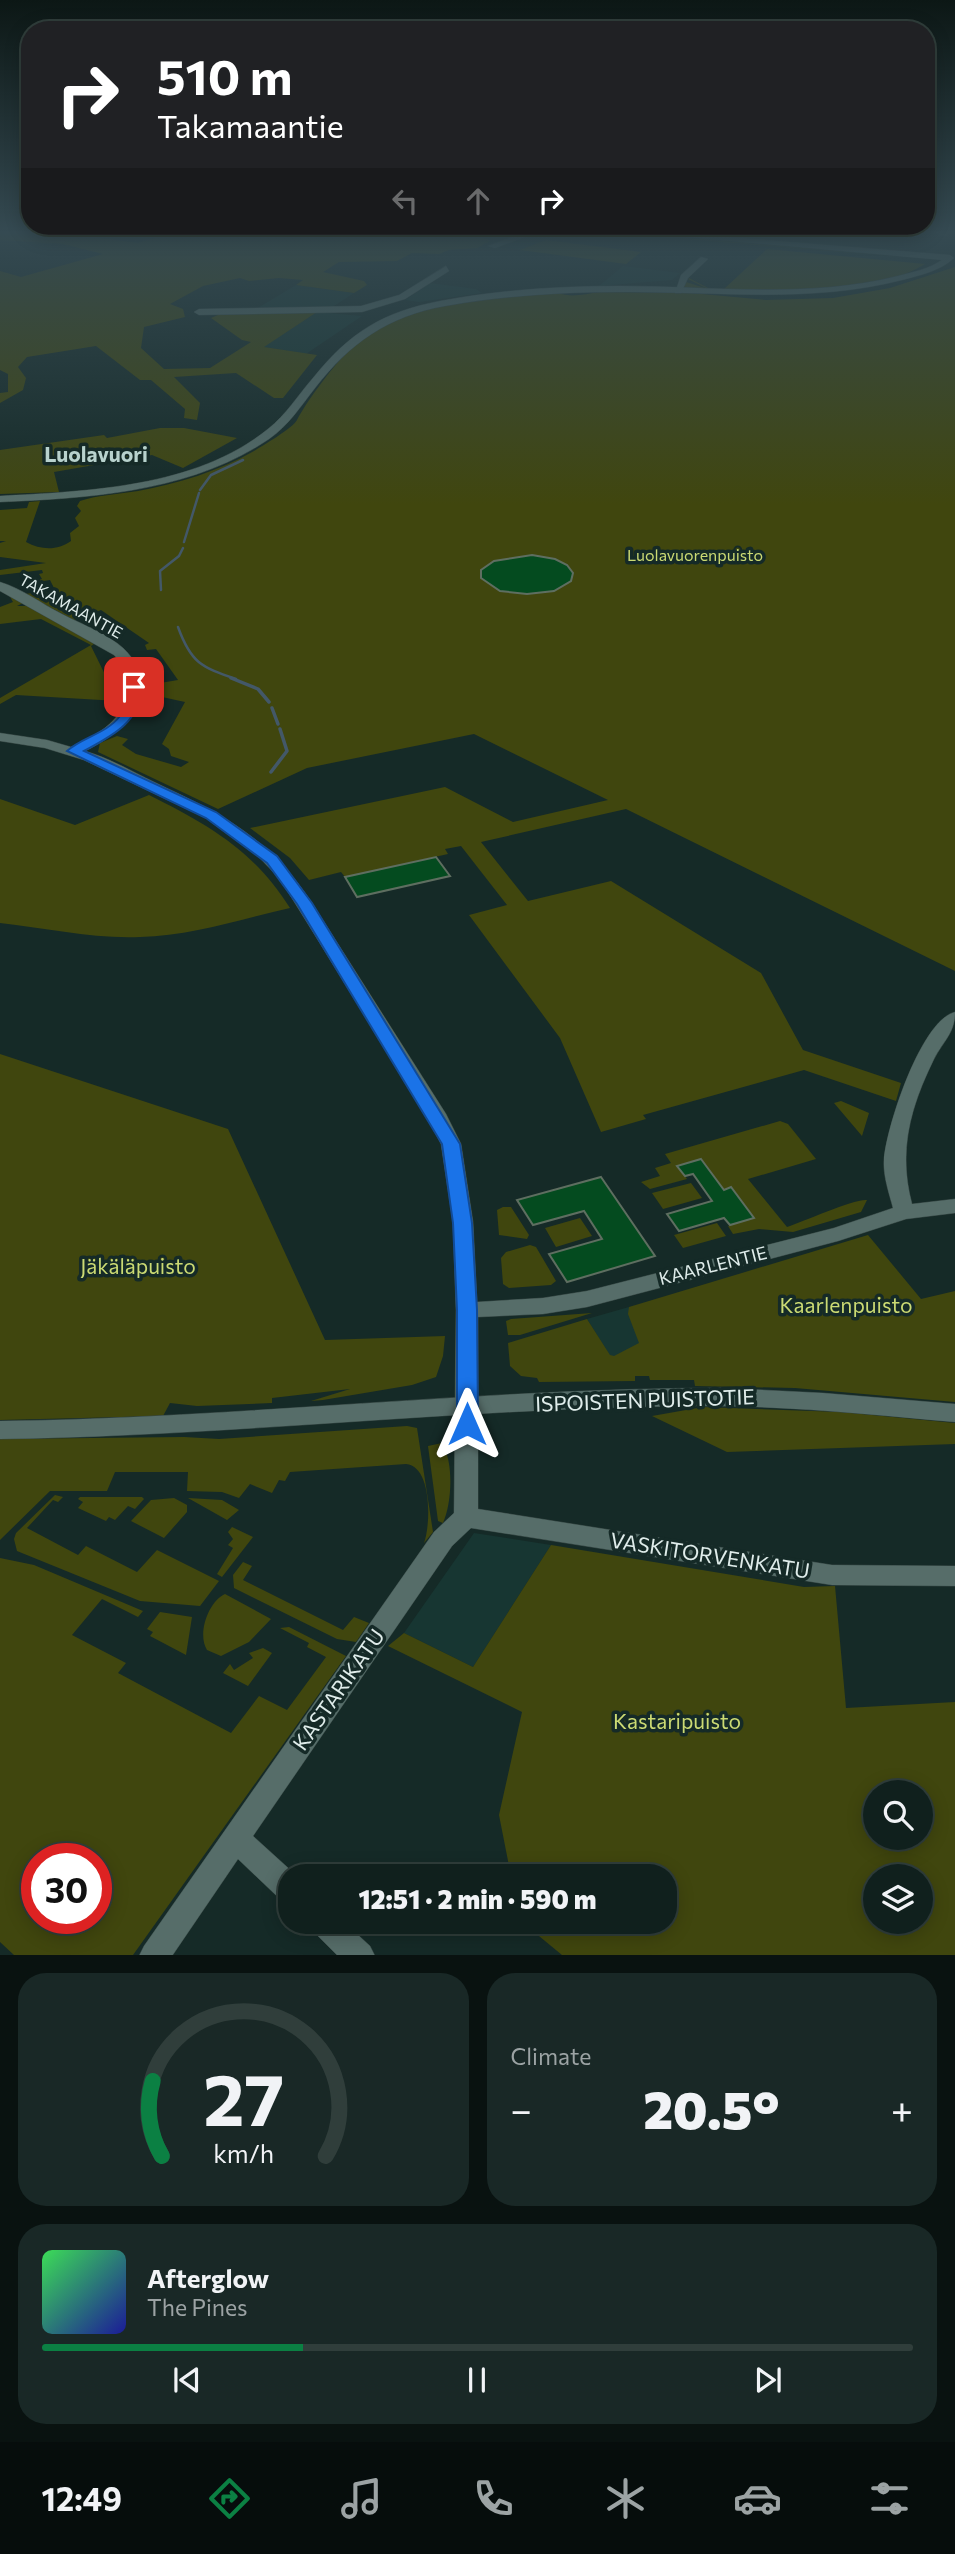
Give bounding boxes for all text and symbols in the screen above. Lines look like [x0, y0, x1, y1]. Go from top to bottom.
text: 510 m [157, 45, 292, 105]
icon: right [42, 49, 133, 140]
text: Takamaantie [157, 105, 344, 145]
icon: left [386, 182, 424, 220]
icon: ahead [459, 182, 497, 220]
icon: right [532, 182, 570, 220]
district label: Luolavuori [44, 441, 148, 466]
park label: Luolavuorenpuisto [627, 545, 763, 564]
street label: TAKAMAANTIE [16, 569, 126, 642]
pin [104, 657, 164, 717]
icon: arrive [115, 668, 153, 706]
street label: KAARLENTIE [656, 1241, 769, 1289]
park label: Jäkäläpuisto [80, 1253, 196, 1278]
park label: Kaarlenpuisto [780, 1292, 912, 1317]
street label: ISPOISTEN PUISTOTIE [535, 1383, 755, 1416]
position arrow [430, 1387, 504, 1461]
street label: VASKITORVENKATU [609, 1526, 812, 1583]
street label: KASTARIKATU [287, 1624, 389, 1755]
park label: Kastaripuisto [613, 1708, 741, 1733]
map controls [863, 1780, 933, 1934]
button: search [863, 1780, 933, 1850]
speed limit sign: 30 [21, 1843, 112, 1934]
button: layers [863, 1864, 933, 1934]
text: 12:51 · 2 min · 590 m [358, 1883, 597, 1914]
text: Climate [511, 2042, 592, 2070]
text: 27 [203, 2052, 284, 2141]
text: 20.5° [643, 2076, 780, 2140]
text: − [511, 2085, 532, 2132]
text: + [891, 2085, 913, 2132]
text: km/h [213, 2137, 274, 2167]
text: Afterglow [147, 2262, 269, 2293]
text: The Pines [147, 2293, 248, 2321]
icon: previous [168, 2361, 206, 2399]
icon: pause [458, 2361, 496, 2399]
icon: next [749, 2361, 787, 2399]
icon: directions [205, 2474, 254, 2523]
icon: music [337, 2474, 386, 2523]
icon: phone [469, 2474, 518, 2523]
icon: climate [601, 2474, 650, 2523]
icon: car [733, 2474, 782, 2523]
icon: filters [865, 2474, 914, 2523]
text: 12:49 [41, 2478, 122, 2518]

